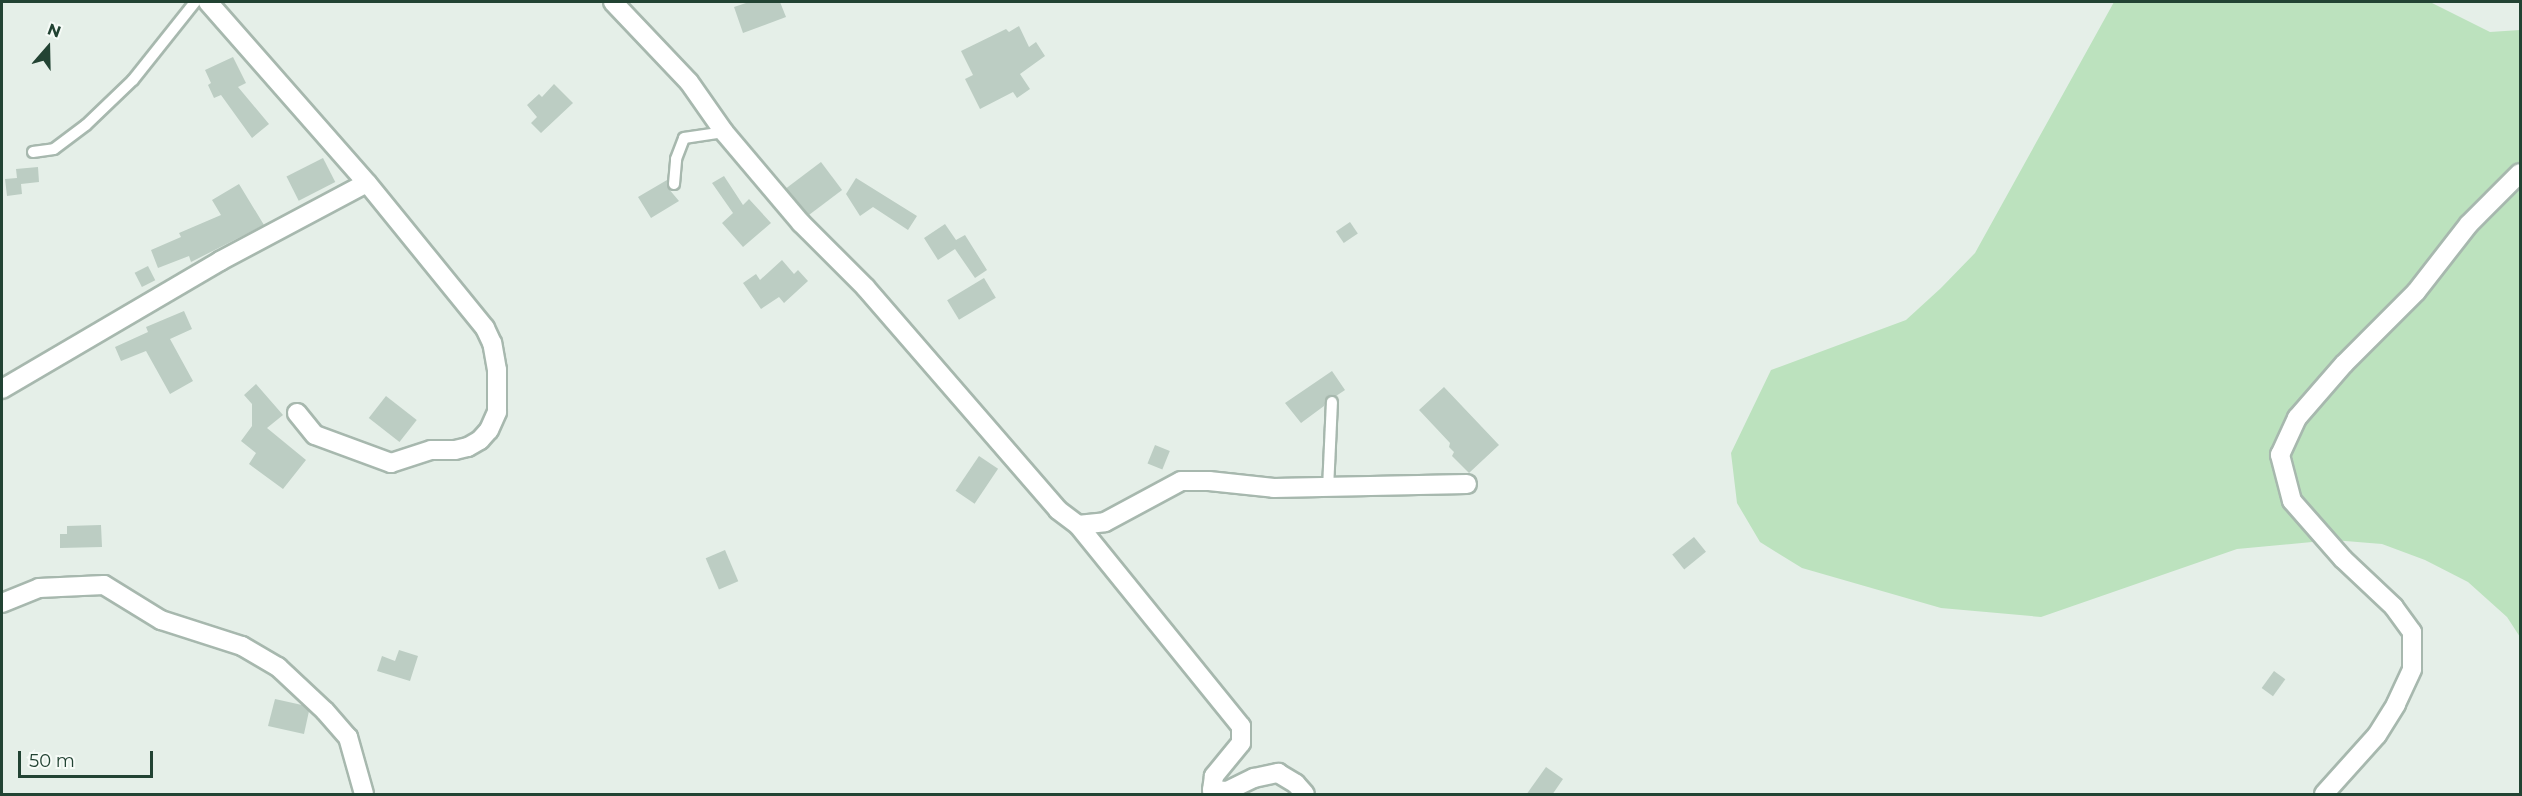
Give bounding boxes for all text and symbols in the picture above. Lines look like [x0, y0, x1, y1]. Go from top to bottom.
north arrow [18, 18, 78, 78]
text: N [45, 19, 64, 42]
scale bar [21, 739, 156, 777]
text: 50 m [29, 750, 75, 772]

